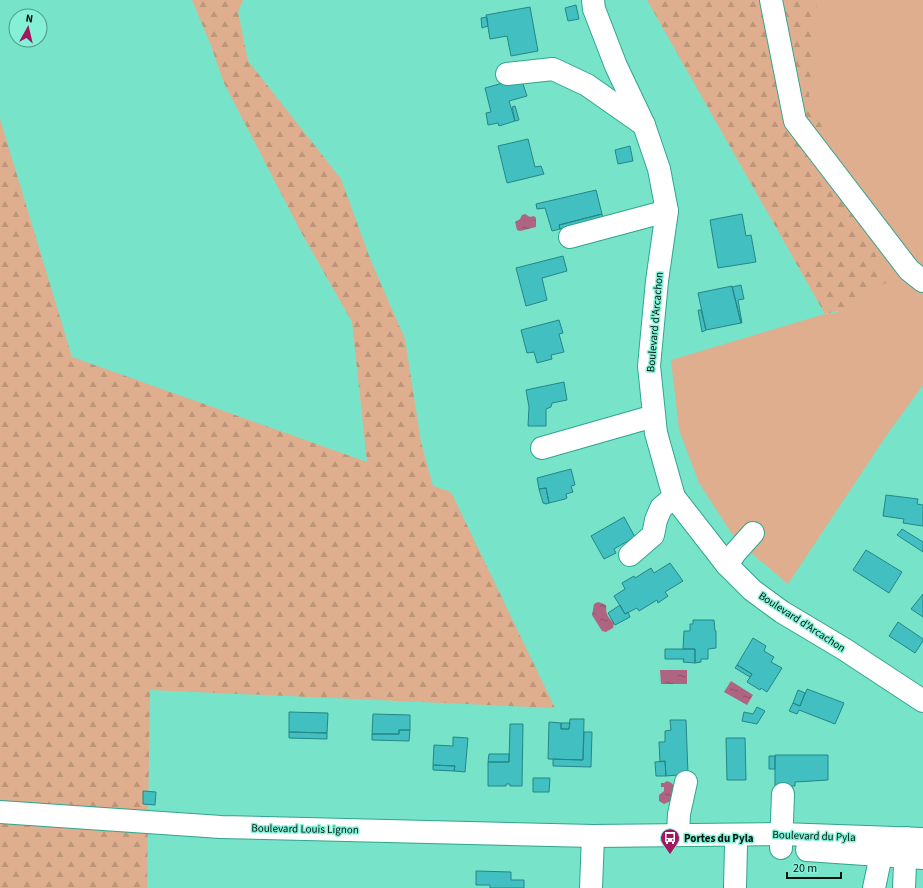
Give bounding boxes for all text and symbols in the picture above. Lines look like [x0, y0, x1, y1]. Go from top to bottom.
north arrow [8, 8, 48, 48]
text: N [25, 11, 34, 27]
street label: Boulevard d'Arcachon [643, 271, 667, 373]
street label: Boulevard d'Arcachon [756, 588, 848, 656]
street label: Boulevard Louis Lignon [251, 821, 359, 837]
bus stop icon: Portes du Pyla [659, 827, 681, 855]
street label: Boulevard du Pyla [772, 827, 856, 845]
place label: Portes du Pyla [684, 831, 754, 846]
scale bar [787, 854, 841, 880]
text: 20 m [793, 860, 817, 877]

